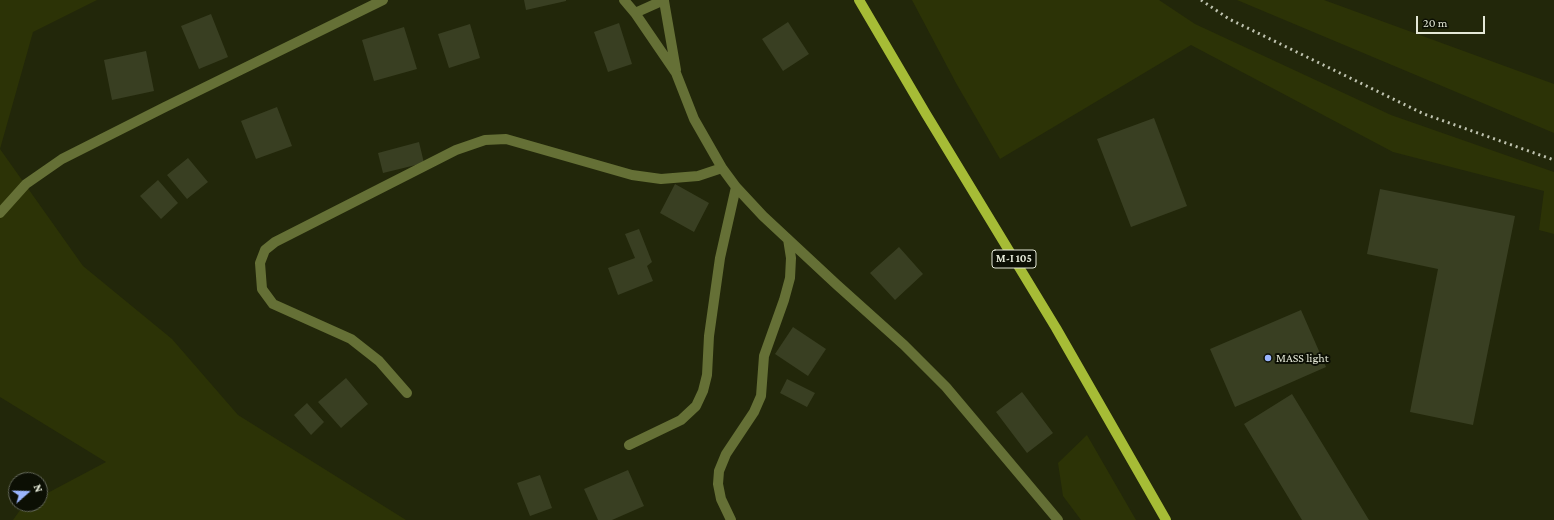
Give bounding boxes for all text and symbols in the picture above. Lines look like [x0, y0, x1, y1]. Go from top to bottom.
scale bar [1418, 8, 1487, 34]
text: 20 m [1423, 16, 1447, 30]
road number: M-I 105 [992, 250, 1036, 268]
place label: MASS light [1276, 351, 1329, 365]
marker: MASS light [1263, 353, 1273, 363]
north arrow [8, 472, 48, 512]
text: N [31, 483, 45, 494]

